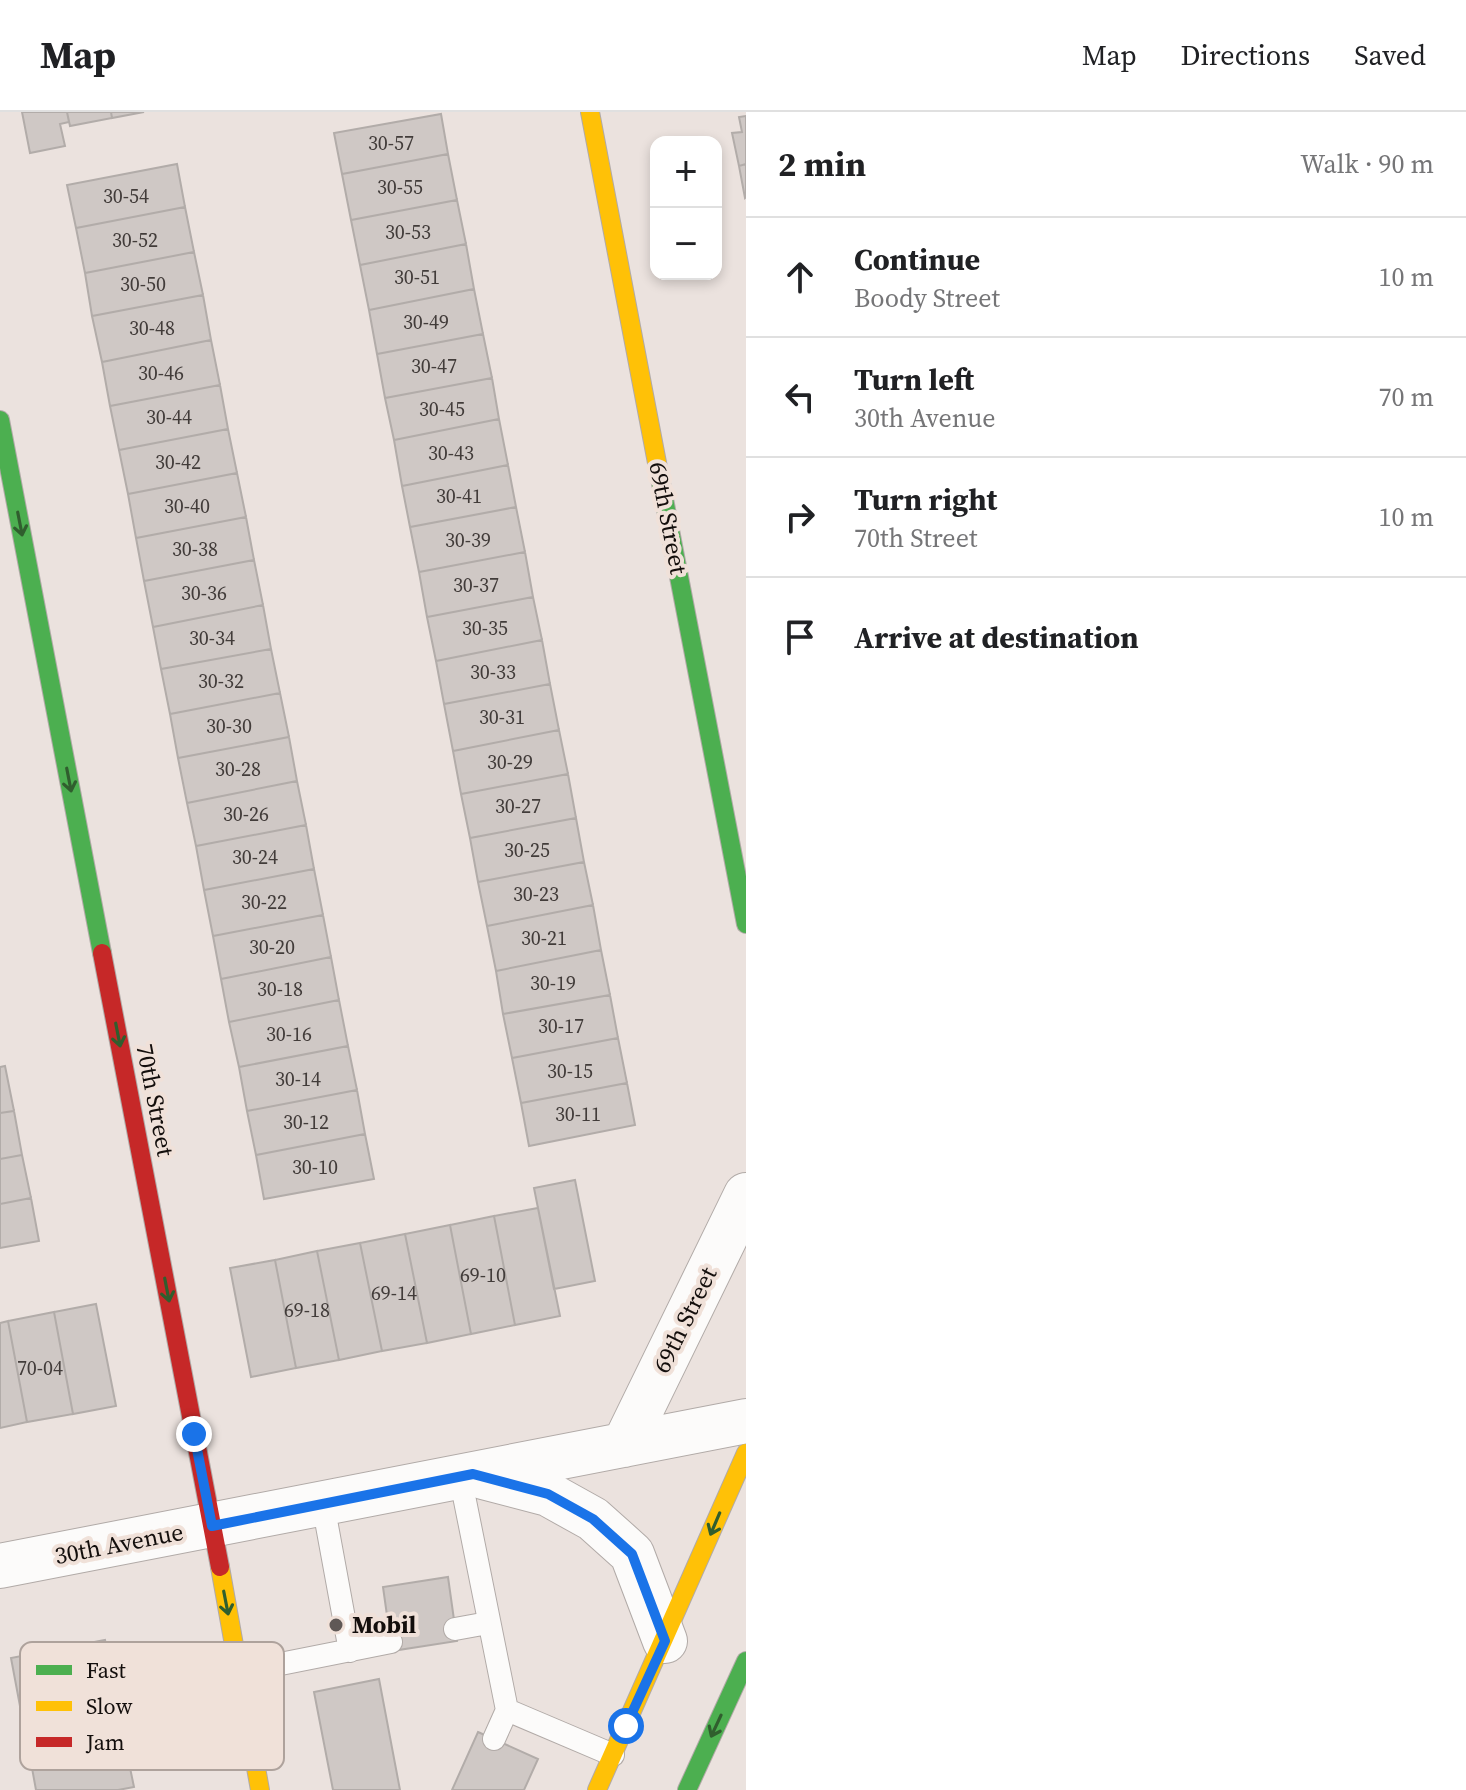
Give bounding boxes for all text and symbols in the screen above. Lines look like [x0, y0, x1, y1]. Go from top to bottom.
text: Map [40, 29, 116, 81]
text: Map [1082, 36, 1137, 74]
text: Directions [1181, 36, 1310, 74]
text: Saved [1354, 36, 1426, 74]
house number: 30-57 [368, 129, 414, 157]
map controls [650, 136, 722, 280]
button: + [650, 136, 722, 208]
text: 2 min [778, 141, 866, 187]
text: Walk · 90 m [1300, 146, 1434, 182]
house number: 30-55 [377, 173, 423, 201]
house number: 30-54 [103, 182, 149, 210]
button: − [650, 208, 722, 280]
house number: 30-53 [385, 218, 431, 246]
house number: 30-52 [112, 226, 158, 254]
text: Continue [854, 239, 980, 280]
icon: ahead [778, 255, 822, 299]
text: 10 m [1379, 259, 1434, 295]
house number: 30-51 [394, 263, 440, 291]
house number: 30-50 [120, 270, 166, 298]
text: Boody Street [854, 280, 1000, 316]
house number: 30-49 [403, 308, 449, 336]
house number: 30-48 [129, 314, 175, 342]
house number: 30-47 [411, 352, 457, 380]
house number: 30-46 [138, 359, 184, 387]
text: Turn left [854, 359, 974, 400]
icon: left [778, 375, 822, 419]
text: 70 m [1379, 379, 1434, 415]
house number: 30-45 [419, 395, 465, 423]
text: 30th Avenue [854, 400, 996, 436]
house number: 30-44 [146, 403, 192, 431]
house number: 30-43 [428, 439, 474, 467]
house number: 30-42 [155, 448, 201, 476]
street label: 69th Street [641, 459, 696, 577]
text: Turn right [854, 479, 997, 520]
house number: 30-41 [436, 482, 482, 510]
house number: 30-40 [164, 492, 210, 520]
icon: right [778, 495, 822, 539]
text: 10 m [1379, 499, 1434, 535]
one-way arrow [13, 511, 28, 537]
text: 70th Street [854, 520, 977, 556]
house number: 30-39 [445, 526, 491, 554]
house number: 30-38 [172, 535, 218, 563]
house number: 30-37 [453, 571, 499, 599]
house number: 30-36 [181, 579, 227, 607]
house number: 30-35 [462, 614, 508, 642]
icon: arrive [778, 615, 822, 659]
text: Arrive at destination [854, 617, 1139, 658]
house number: 30-34 [189, 624, 235, 652]
house number: 30-33 [470, 658, 516, 686]
house number: 30-32 [198, 667, 244, 695]
house number: 30-31 [479, 703, 525, 731]
house number: 30-30 [206, 712, 252, 740]
house number: 30-29 [487, 748, 533, 776]
house number: 30-28 [215, 755, 261, 783]
one-way arrow [62, 766, 77, 792]
house number: 30-27 [495, 792, 541, 820]
house number: 30-26 [223, 800, 269, 828]
house number: 30-25 [504, 836, 550, 864]
house number: 30-24 [232, 843, 278, 871]
house number: 30-23 [513, 880, 559, 908]
house number: 30-22 [241, 888, 287, 916]
house number: 30-21 [521, 924, 567, 952]
house number: 30-20 [249, 933, 295, 961]
house number: 30-19 [530, 969, 576, 997]
house number: 30-18 [257, 975, 303, 1003]
house number: 30-17 [538, 1012, 584, 1040]
house number: 30-16 [266, 1020, 312, 1048]
one-way arrow [111, 1022, 126, 1047]
street label: 70th Street [128, 1041, 183, 1159]
house number: 30-15 [547, 1057, 593, 1085]
house number: 30-14 [275, 1065, 321, 1093]
house number: 30-11 [555, 1100, 601, 1128]
house number: 30-12 [283, 1108, 329, 1136]
house number: 30-10 [292, 1153, 338, 1181]
house number: 69-10 [460, 1261, 506, 1289]
street label: 69th Street [645, 1261, 724, 1378]
one-way arrow [160, 1277, 175, 1303]
house number: 69-14 [371, 1279, 417, 1307]
house number: 69-18 [284, 1296, 330, 1324]
house number: 70-04 [17, 1354, 63, 1382]
route end [176, 1416, 212, 1452]
one-way arrow [707, 1511, 722, 1536]
street label: 30th Avenue [52, 1515, 186, 1572]
one-way arrow [220, 1589, 235, 1615]
place label: Mobil [352, 1608, 417, 1641]
marker: Mobil [327, 1616, 345, 1634]
legend [20, 1642, 284, 1770]
text: Fast [86, 1655, 127, 1685]
text: Slow [86, 1691, 133, 1721]
route start [608, 1708, 644, 1744]
one-way arrow [708, 1713, 723, 1737]
text: Jam [85, 1727, 125, 1757]

